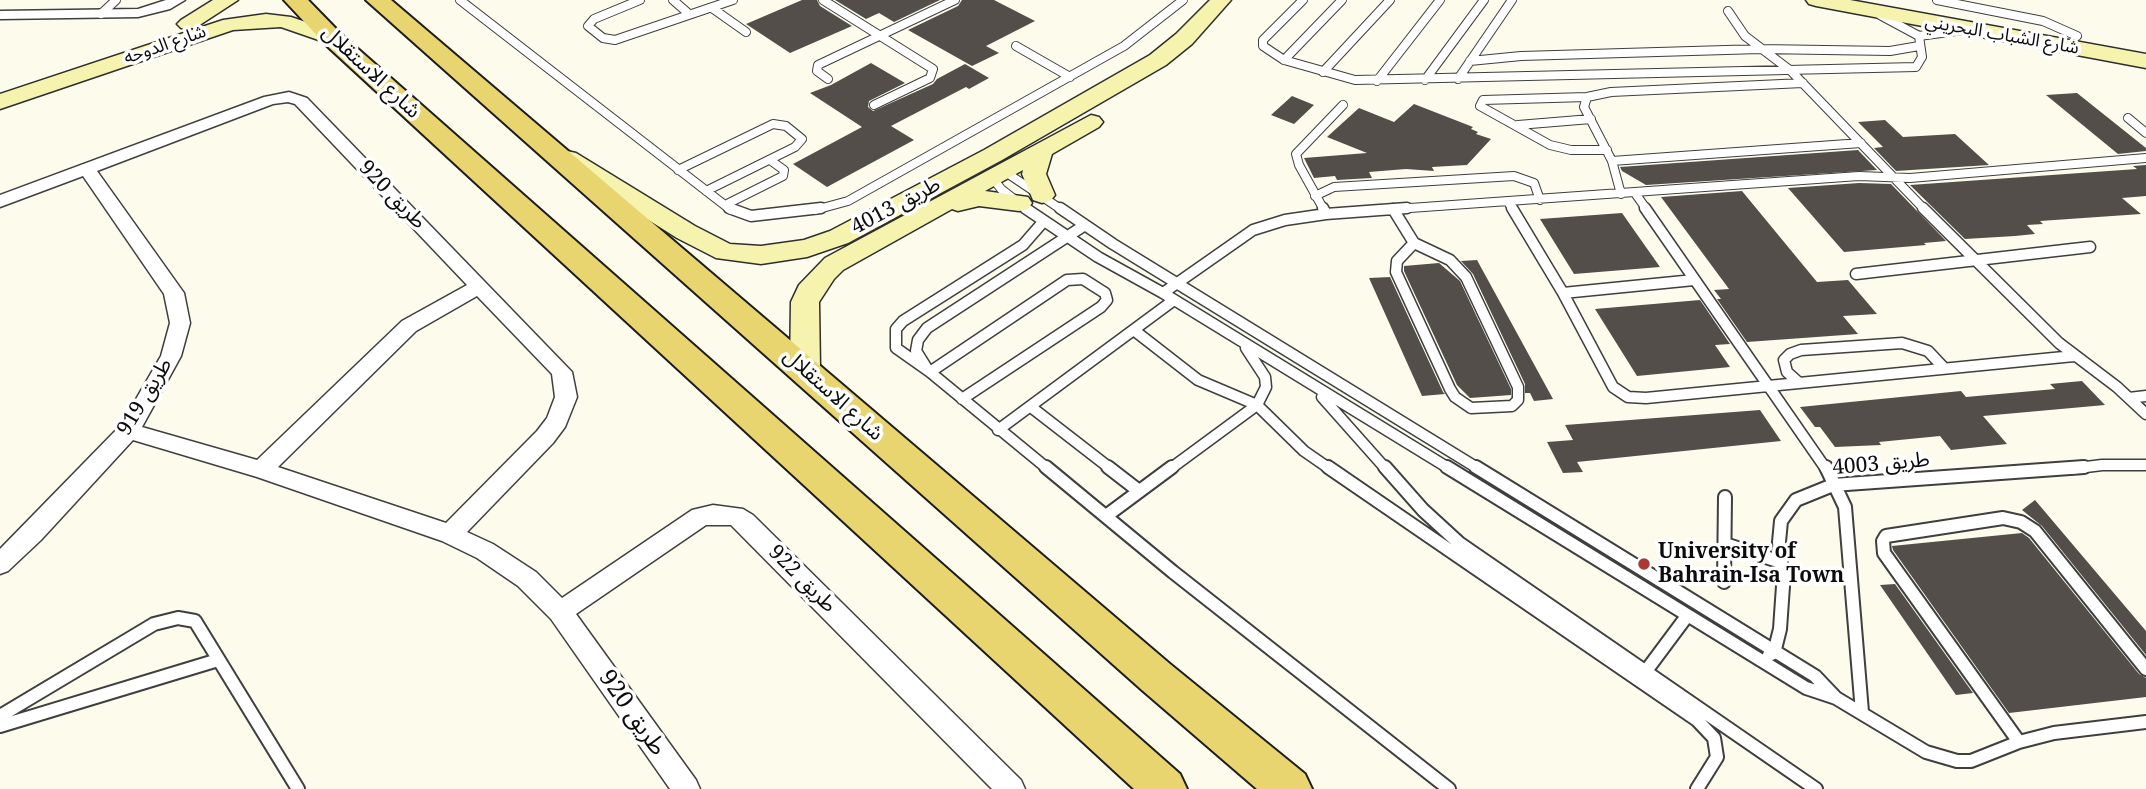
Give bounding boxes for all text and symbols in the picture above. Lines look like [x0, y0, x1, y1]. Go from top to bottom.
street label: شارع الشباب البحريني [1923, 11, 2081, 59]
street label: شارع الاستقلال [317, 20, 425, 124]
street label: شارع الدوحه [121, 21, 209, 69]
street label: طريق 920 [353, 155, 431, 235]
street label: طريق 4013 [847, 172, 945, 240]
street label: شارع الاستقلال [778, 344, 888, 446]
street label: طريق 919 [112, 354, 178, 440]
street label: طريق 4003 [1831, 447, 1931, 481]
place label: University of Bahrain-Isa Town [1658, 539, 1844, 589]
street label: طريق 922 [763, 540, 841, 618]
marker: University of Bahrain-Isa Town [1636, 556, 1652, 572]
street label: طريق 920 [592, 665, 672, 761]

